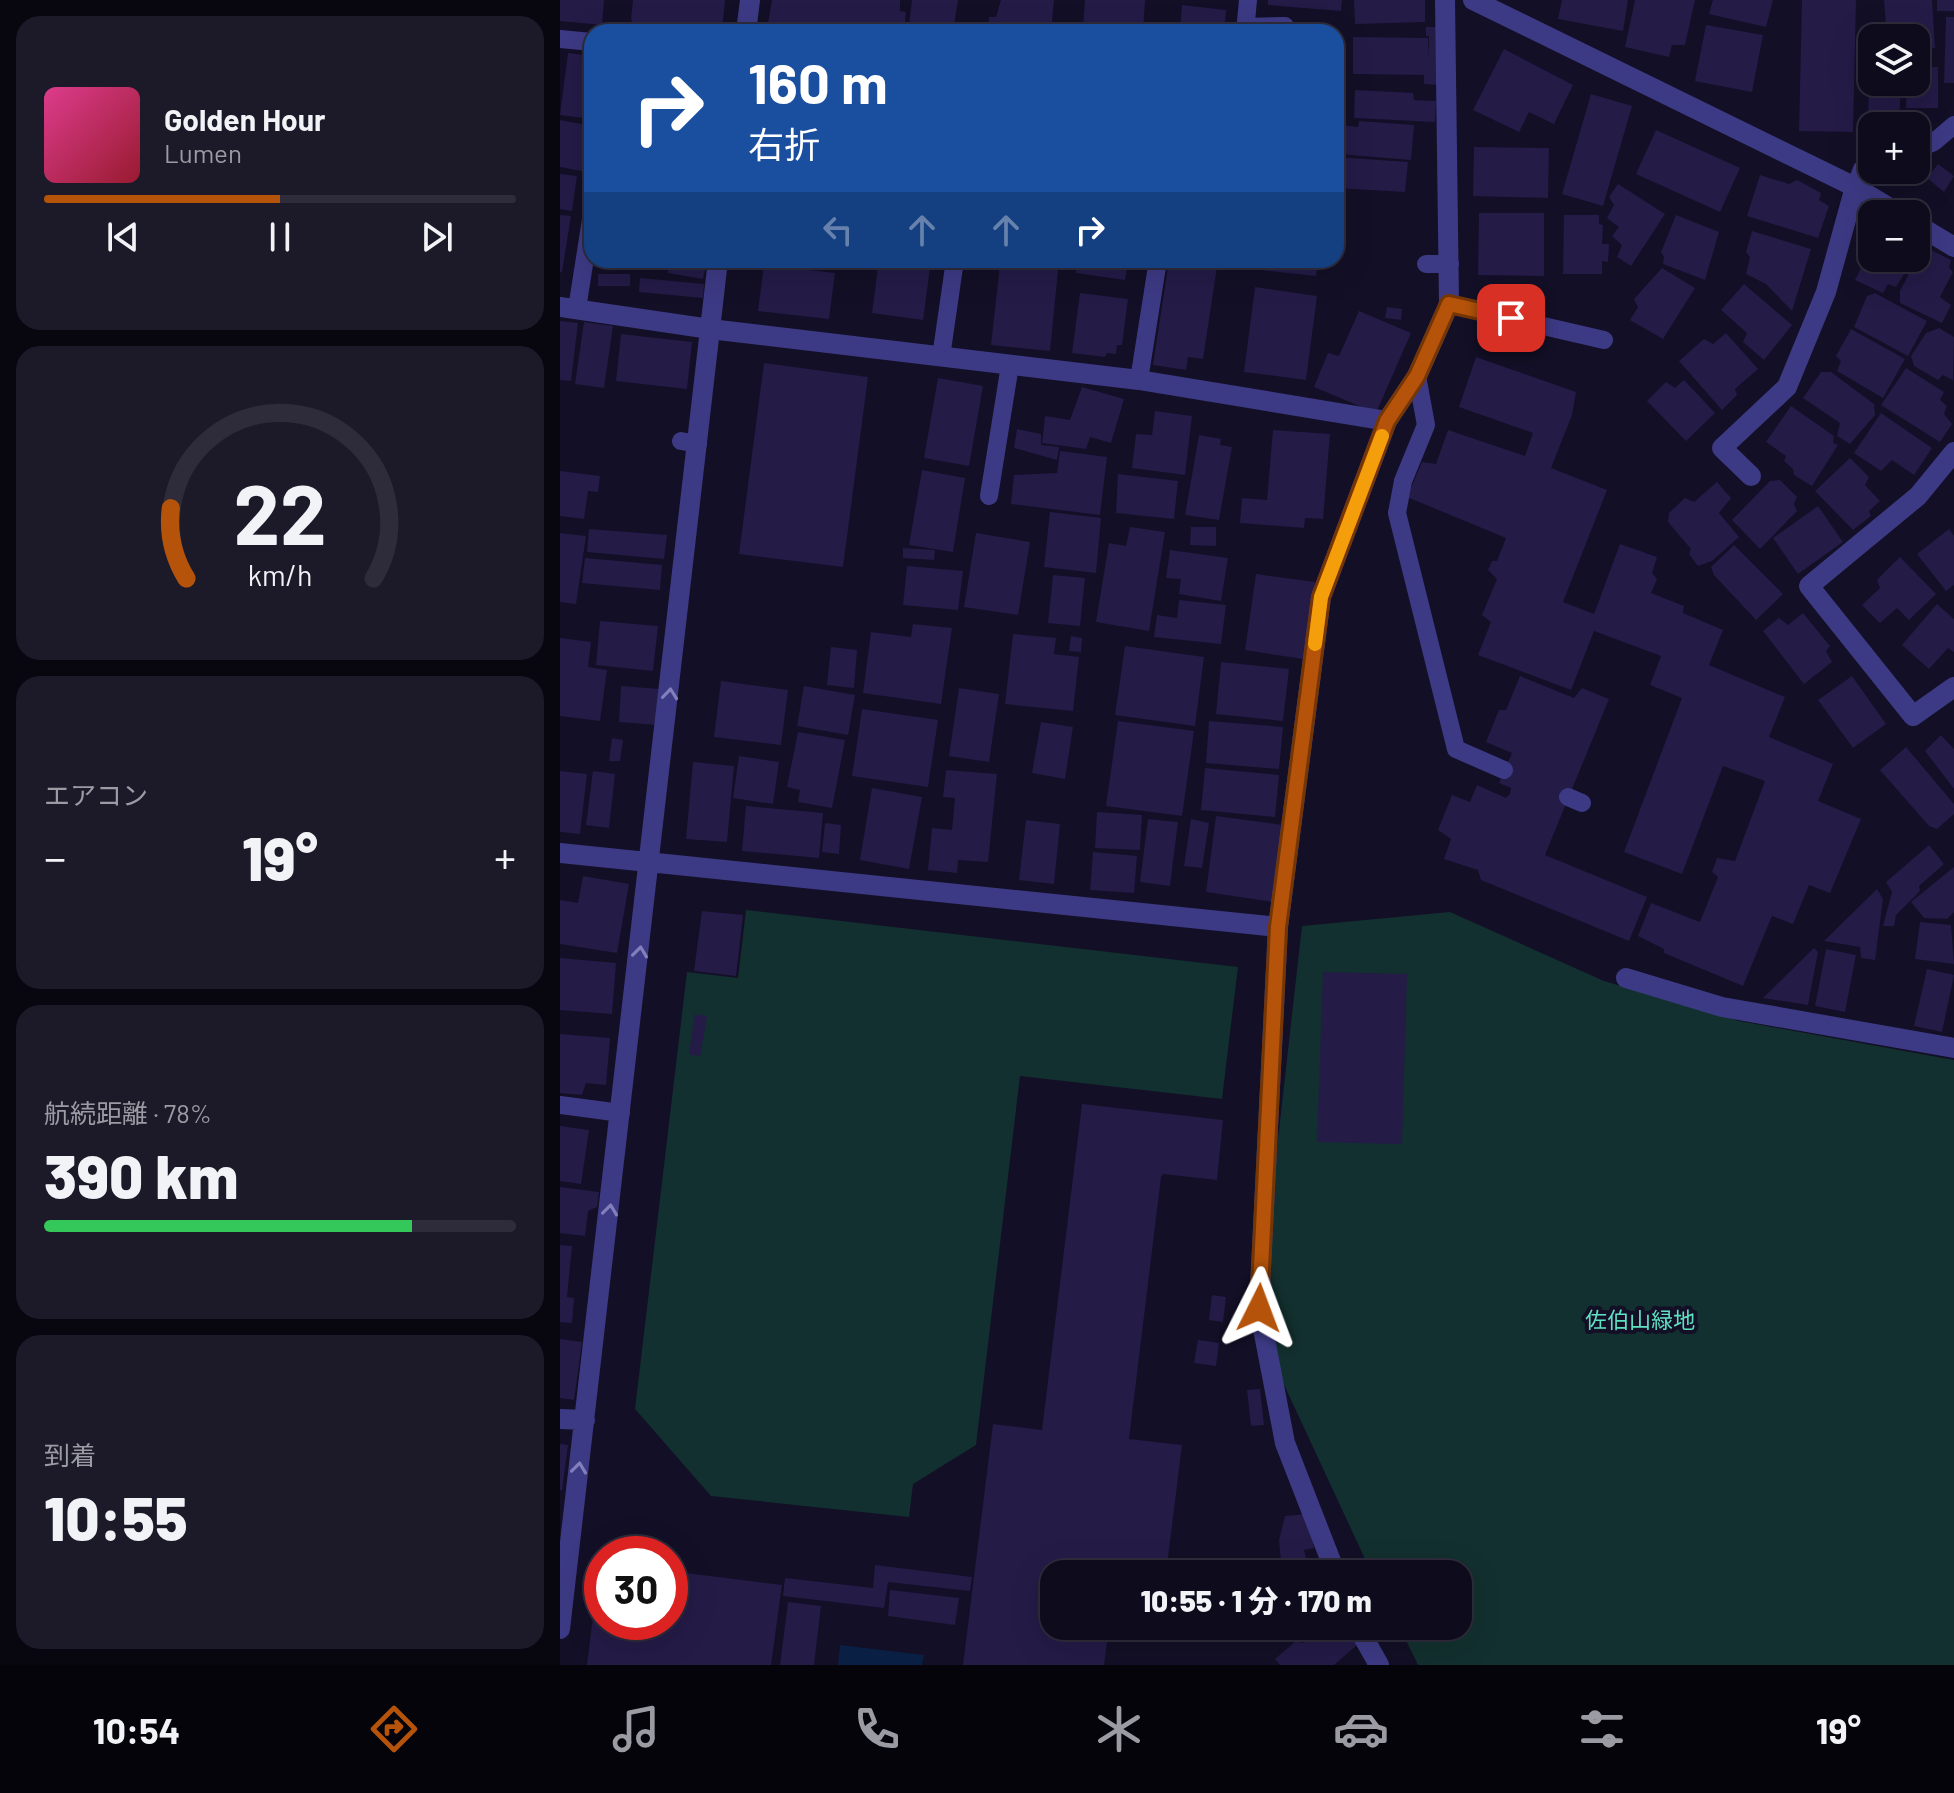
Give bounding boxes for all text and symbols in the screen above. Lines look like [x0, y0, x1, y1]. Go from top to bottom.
map controls [1858, 24, 1930, 272]
button: layers [1858, 24, 1930, 96]
text: 160 m [748, 48, 888, 115]
icon: right [616, 56, 720, 160]
text: Golden Hour [164, 101, 326, 137]
button: + [1858, 112, 1930, 184]
text: 右折 [748, 122, 820, 165]
text: Lumen [164, 137, 242, 168]
button: − [1858, 200, 1930, 272]
icon: left [816, 208, 860, 252]
icon: ahead [900, 208, 944, 252]
icon: ahead [984, 208, 1028, 252]
icon: right [1068, 208, 1112, 252]
icon: previous [101, 215, 145, 259]
icon: pause [258, 215, 302, 259]
icon: next [415, 215, 459, 259]
pin [1477, 284, 1545, 352]
icon: arrive [1489, 296, 1533, 340]
text: 22 [233, 461, 327, 561]
text: km/h [248, 557, 312, 592]
one-way arrow [661, 687, 678, 700]
text: エアコン [44, 779, 148, 810]
text: 19° [242, 821, 318, 893]
text: − [44, 830, 66, 883]
text: + [494, 830, 516, 883]
one-way arrow [631, 945, 648, 958]
text: 航続距離 · 78% [44, 1097, 212, 1128]
text: 390 km [44, 1139, 238, 1211]
one-way arrow [601, 1203, 618, 1216]
position arrow [1217, 1266, 1301, 1350]
park label: 佐伯山緑地 [1585, 1306, 1695, 1332]
text: 到着 [44, 1439, 96, 1470]
one-way arrow [570, 1461, 587, 1474]
text: 10:55 [44, 1481, 188, 1553]
speed limit sign: 30 [584, 1536, 688, 1640]
text: 10:55 · 1 分 · 170 m [1140, 1582, 1372, 1618]
icon: directions [366, 1701, 422, 1757]
icon: music [608, 1701, 664, 1757]
icon: phone [849, 1701, 905, 1757]
icon: climate [1091, 1701, 1147, 1757]
icon: car [1333, 1701, 1389, 1757]
icon: filters [1574, 1701, 1630, 1757]
text: 10:54 [93, 1708, 180, 1751]
text: 19° [1816, 1708, 1861, 1751]

